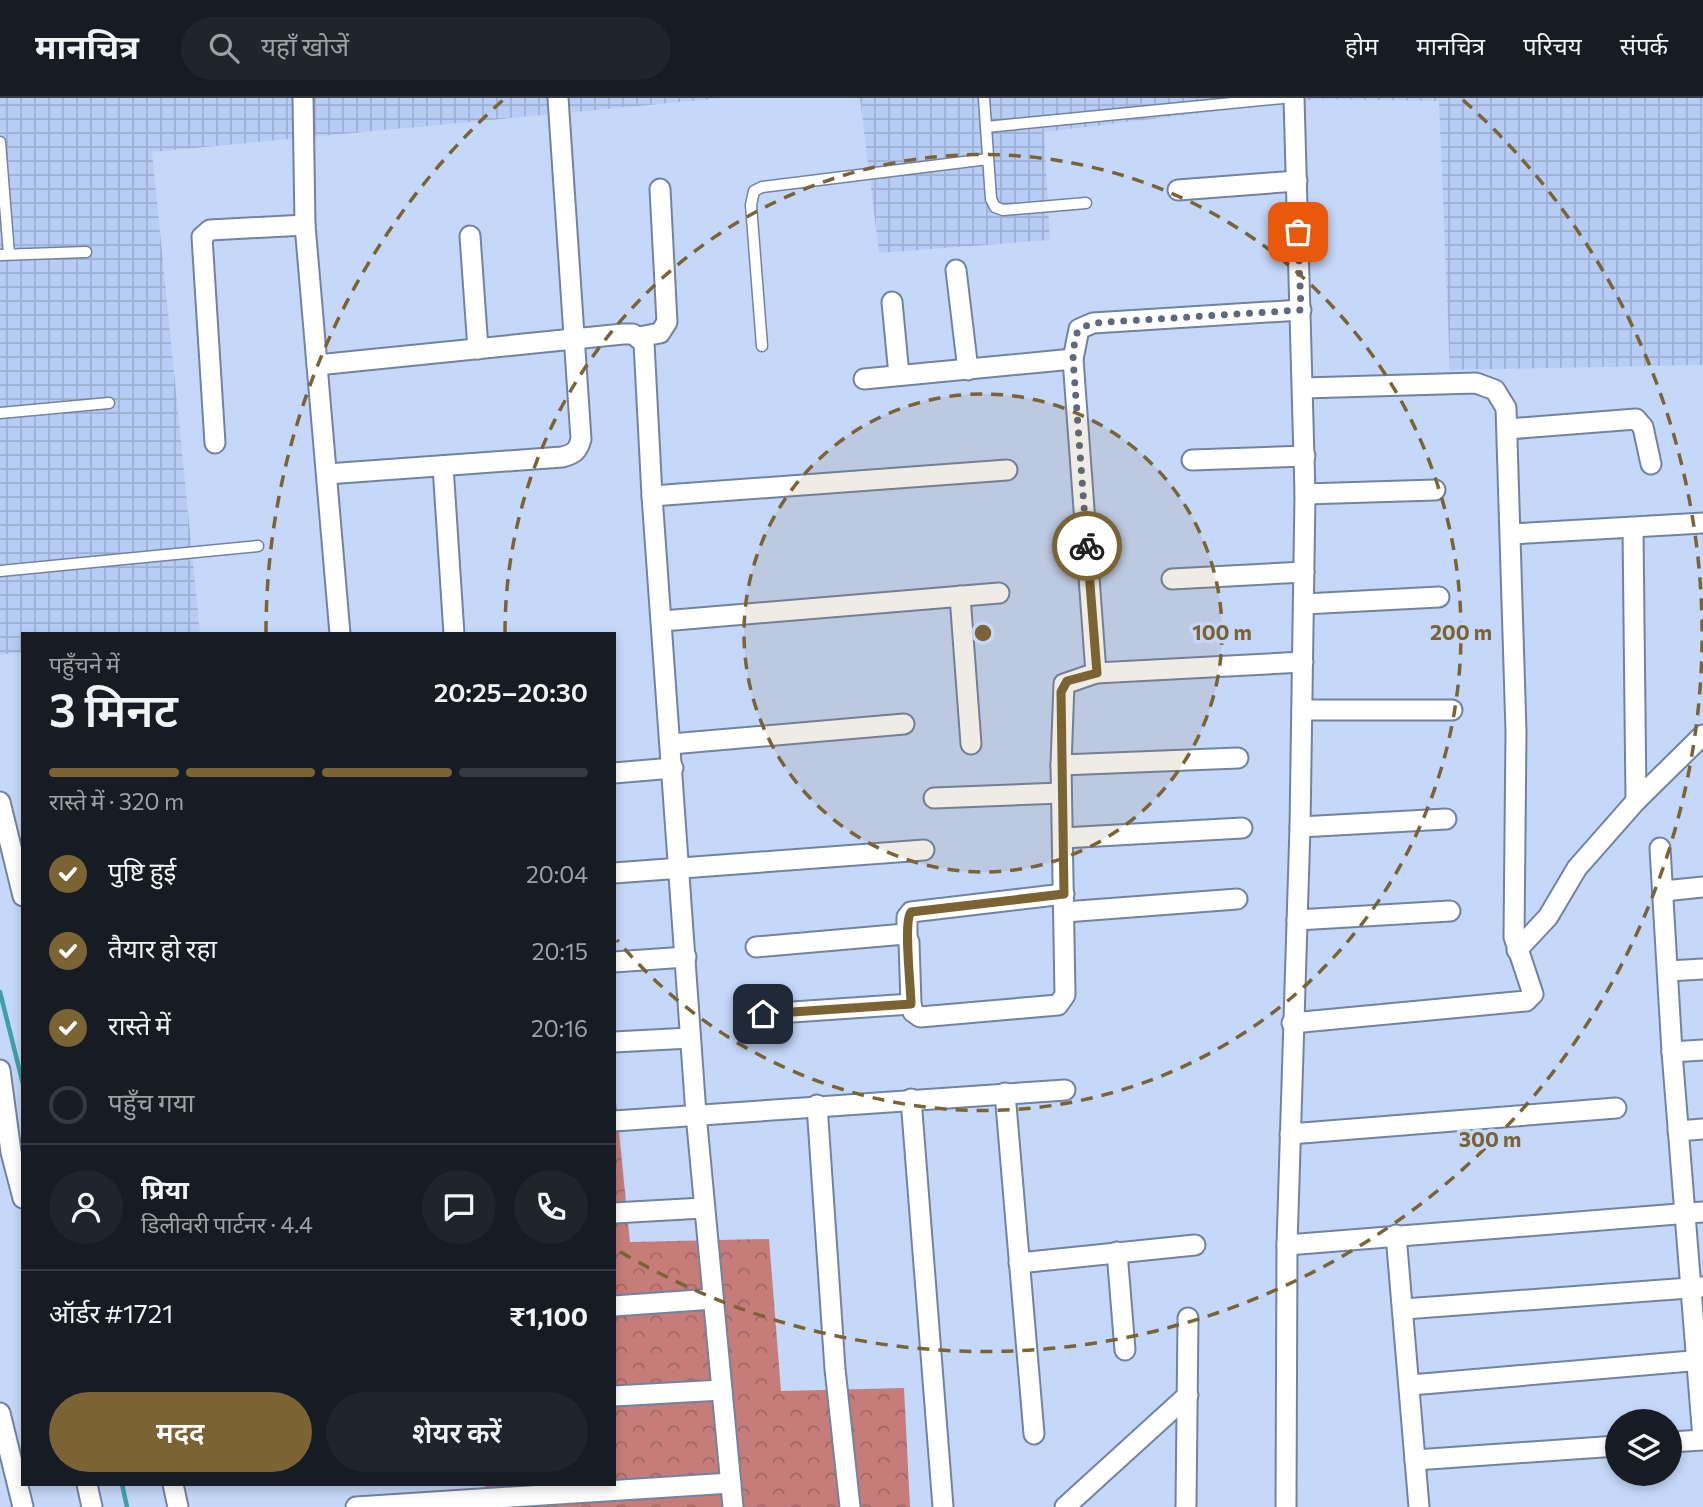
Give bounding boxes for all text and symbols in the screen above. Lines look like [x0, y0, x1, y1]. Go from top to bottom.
search box [181, 17, 671, 80]
text: मानचित्र [35, 25, 139, 66]
icon: search [205, 29, 243, 67]
text: यहाँ खोजें [261, 30, 349, 61]
text: होम [1345, 31, 1378, 60]
text: मानचित्र [1416, 31, 1485, 60]
text: परिचय [1523, 31, 1582, 60]
text: संपर्क [1620, 31, 1668, 60]
pin [1268, 202, 1328, 262]
icon: bag [1279, 213, 1317, 251]
courier [1052, 511, 1122, 581]
icon: bike [1068, 527, 1106, 565]
text: 100 m [1192, 619, 1252, 644]
text: 200 m [1430, 619, 1492, 644]
centre of rings [971, 621, 995, 645]
text: पहुँचने में [49, 650, 120, 678]
text: 20:25–20:30 [434, 676, 588, 707]
text: 3 मिनट [49, 680, 178, 736]
text: रास्ते में · 320 m [49, 787, 184, 815]
icon: check [49, 855, 87, 893]
text: पुष्टि हुई [108, 855, 176, 886]
text: 20:04 [526, 860, 588, 888]
icon: check [49, 932, 87, 970]
text: तैयार हो रहा [108, 932, 217, 963]
text: 20:15 [532, 937, 588, 965]
pin [733, 984, 793, 1044]
icon: home [744, 995, 782, 1033]
icon: check [49, 1009, 87, 1047]
text: रास्ते में [108, 1009, 171, 1040]
text: 20:16 [531, 1014, 588, 1042]
text: पहुँच गया [108, 1086, 195, 1117]
text: 300 m [1459, 1126, 1521, 1151]
button: person [49, 1170, 123, 1244]
button: chat [422, 1170, 496, 1244]
button: phone [514, 1170, 588, 1244]
text: प्रिया [141, 1173, 189, 1204]
text: डिलीवरी पार्टनर · 4.4 [141, 1210, 313, 1238]
text: ऑर्डर #1721 [49, 1297, 173, 1328]
text: ₹1,100 [509, 1300, 588, 1331]
button: मदद [49, 1392, 312, 1472]
button: शेयर करें [326, 1392, 588, 1472]
map controls [1605, 1409, 1682, 1486]
button: layers [1605, 1409, 1682, 1486]

